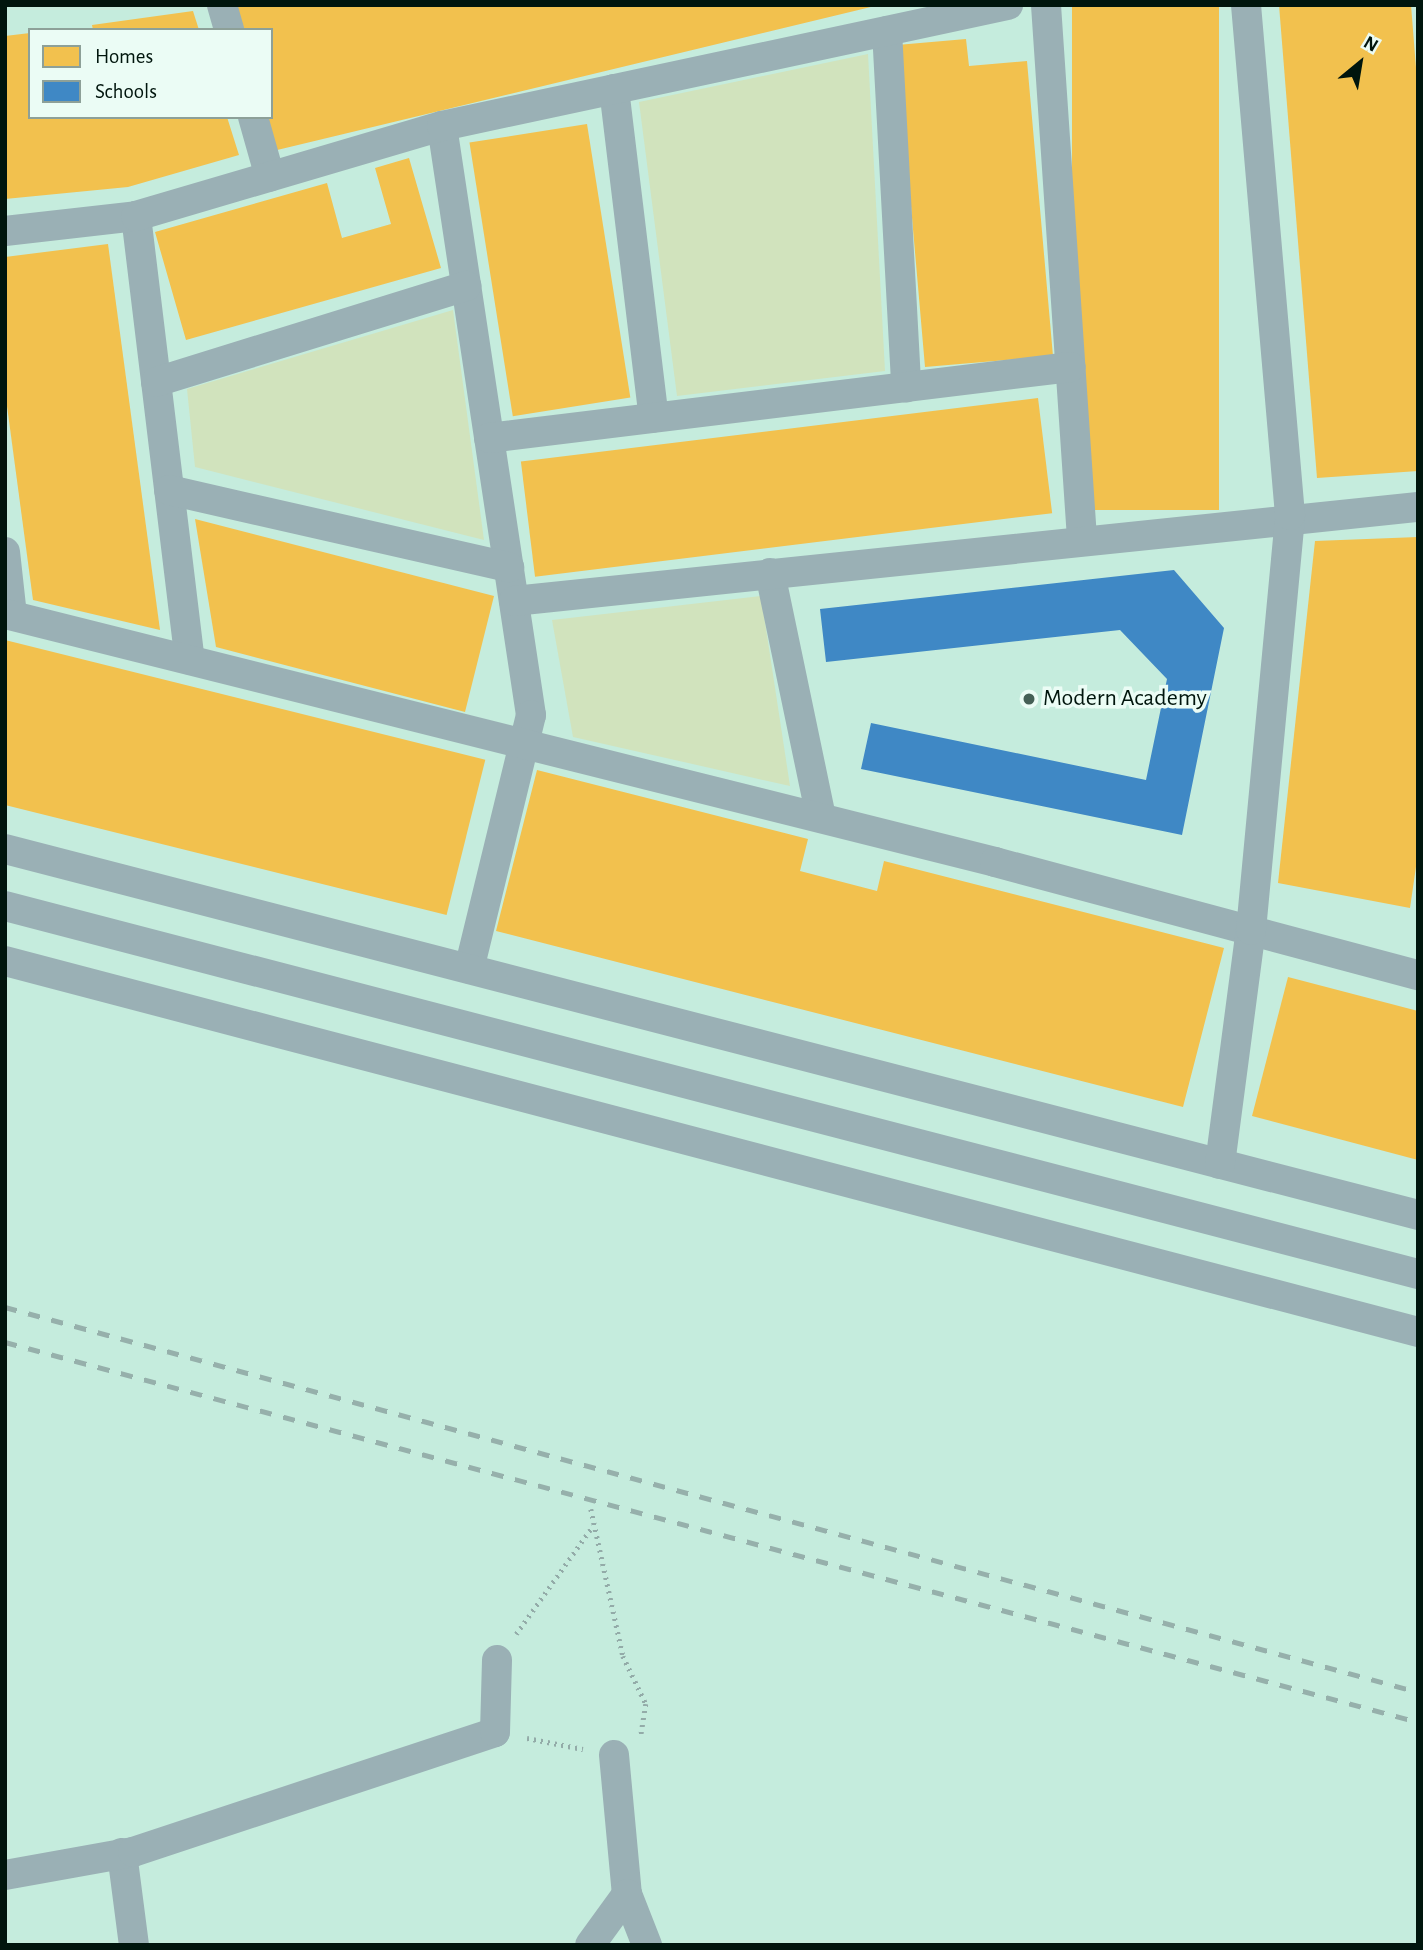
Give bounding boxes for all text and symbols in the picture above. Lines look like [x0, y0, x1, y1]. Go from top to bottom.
legend [28, 28, 273, 119]
north arrow [1325, 28, 1395, 98]
text: N [1360, 33, 1381, 56]
text: Homes [95, 46, 153, 67]
text: Schools [95, 81, 157, 102]
place label: Modern Academy [1043, 685, 1207, 713]
marker: Modern Academy [1021, 691, 1037, 707]

